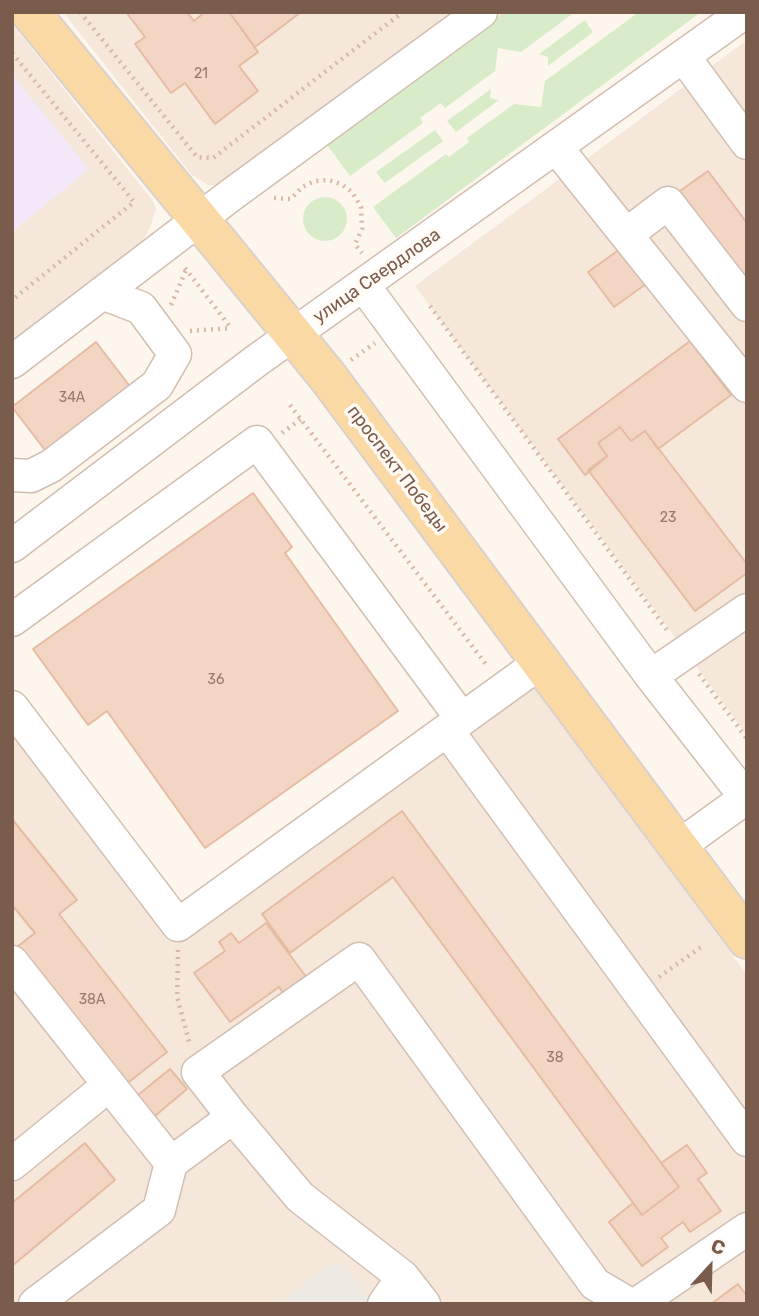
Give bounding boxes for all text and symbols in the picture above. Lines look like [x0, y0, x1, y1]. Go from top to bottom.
house number: 21 [194, 66, 208, 82]
street label: улица Свердлова [309, 224, 445, 328]
house number: 34А [59, 390, 85, 406]
street label: проспект Победы [342, 401, 452, 537]
house number: 23 [660, 510, 676, 526]
house number: 36 [208, 672, 224, 688]
house number: 38А [79, 992, 105, 1008]
house number: 38 [546, 1050, 564, 1066]
north arrow [675, 1232, 745, 1302]
text: С [708, 1234, 729, 1260]

